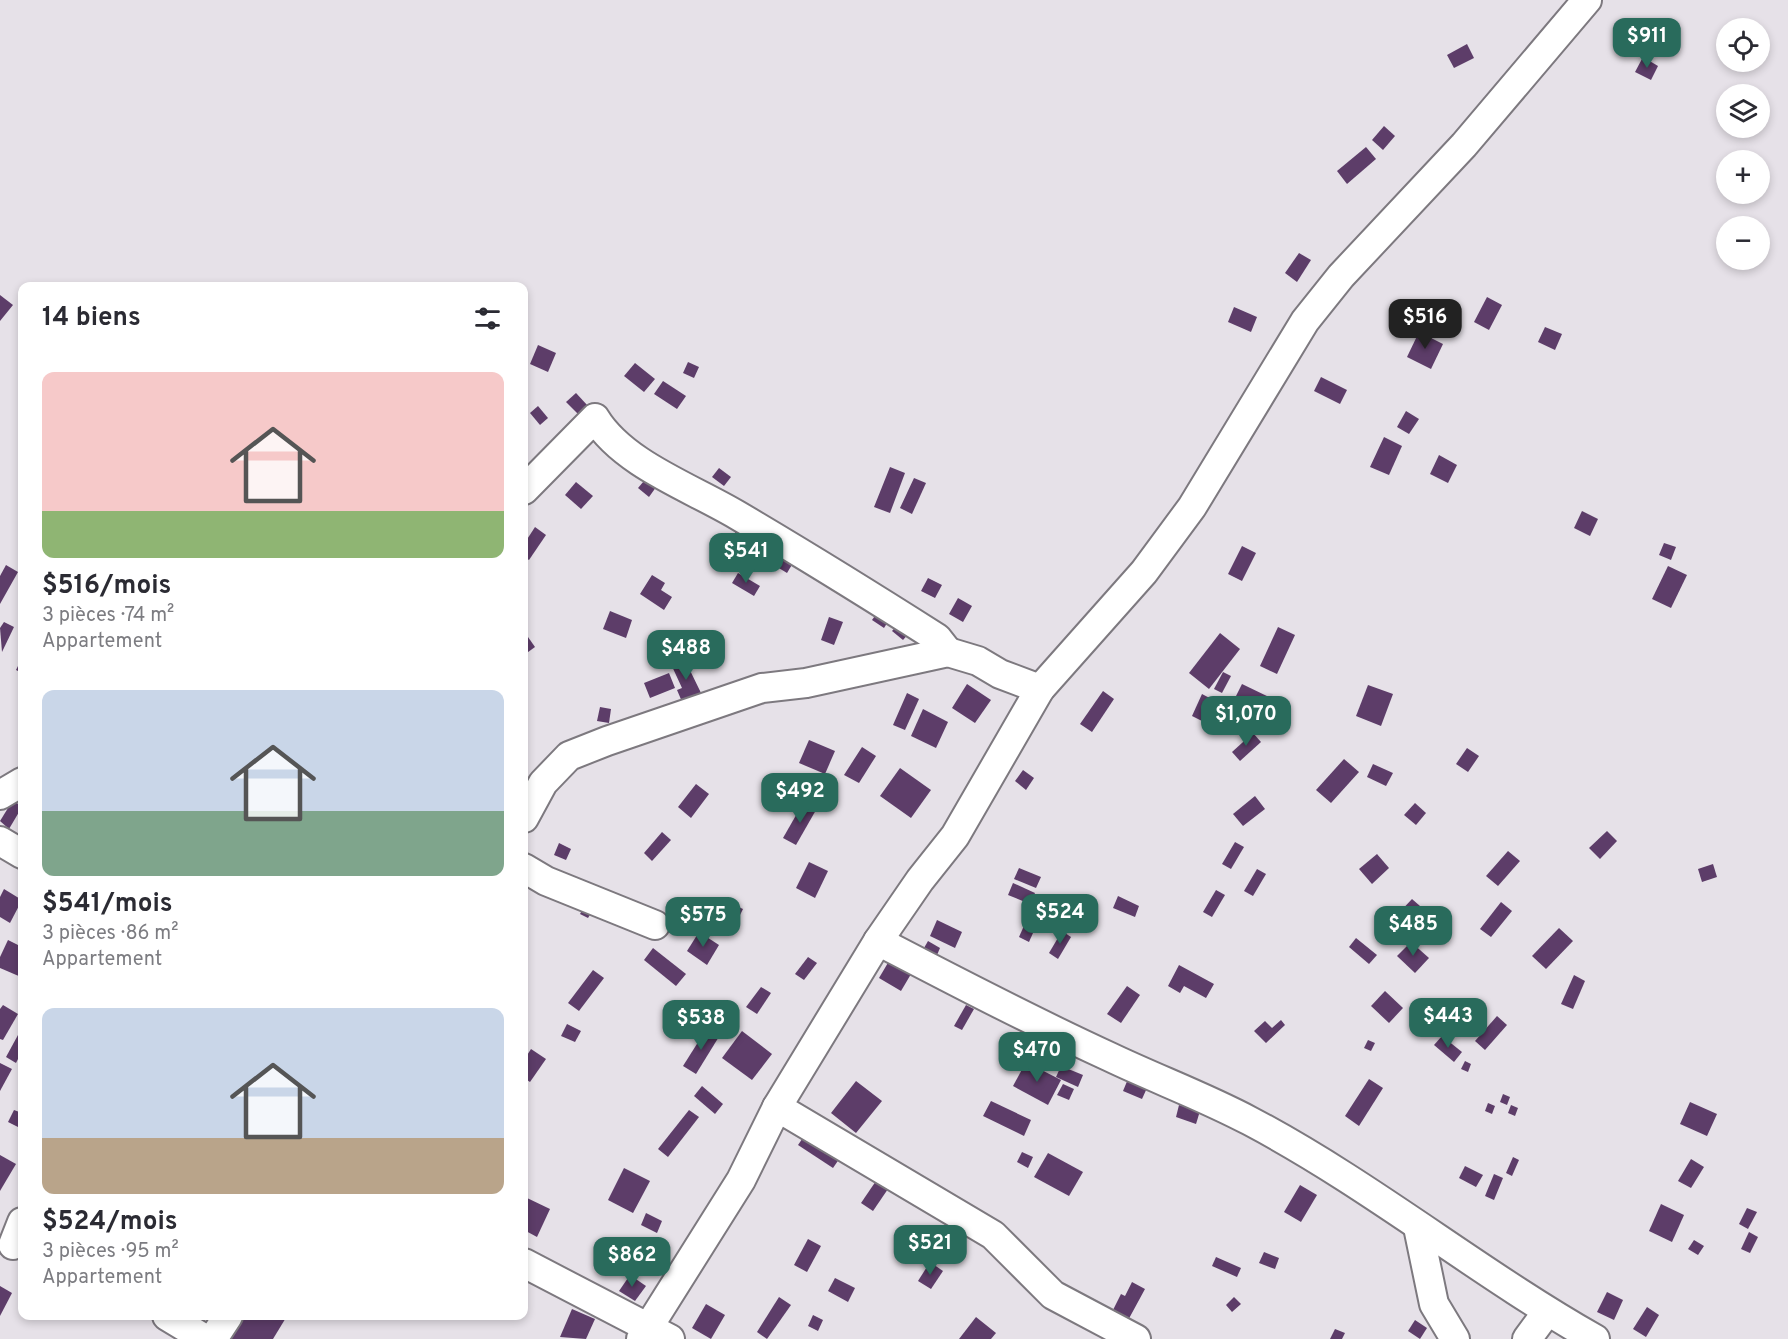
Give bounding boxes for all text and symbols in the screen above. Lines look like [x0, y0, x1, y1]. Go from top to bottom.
pin: $911 [1611, 18, 1683, 69]
map controls [1716, 18, 1770, 270]
button: locate [1716, 18, 1770, 72]
text: $911 [1627, 24, 1667, 50]
button: layers [1716, 84, 1770, 138]
button: + [1716, 150, 1770, 204]
button: − [1716, 216, 1770, 270]
pin: $516 [1389, 299, 1461, 350]
text: 14 biens [42, 302, 141, 335]
icon: filters [471, 302, 504, 335]
text: $516 [1403, 305, 1447, 331]
icon: home [219, 411, 327, 519]
pin: $541 [710, 533, 782, 584]
text: $541 [723, 539, 769, 565]
text: $516/mois [42, 570, 171, 603]
text: 3 pièces · 74 m² [42, 603, 174, 629]
text: Appartement [42, 629, 162, 655]
pin: $488 [650, 630, 722, 681]
text: $488 [661, 636, 711, 662]
pin: $1,070 [1197, 696, 1295, 747]
text: $1,070 [1215, 702, 1277, 728]
icon: home [219, 729, 327, 837]
pin: $492 [764, 773, 836, 824]
text: $492 [775, 779, 825, 805]
text: $541/mois [42, 888, 173, 921]
pin: $524 [1024, 894, 1096, 945]
pin: $575 [667, 897, 739, 948]
text: $524 [1035, 900, 1085, 926]
text: $575 [679, 903, 727, 929]
pin: $485 [1377, 906, 1449, 957]
text: $485 [1388, 912, 1438, 938]
text: 3 pièces · 86 m² [42, 921, 178, 947]
text: Appartement [42, 947, 162, 973]
pin: $443 [1412, 998, 1484, 1049]
pin: $538 [665, 1000, 737, 1051]
text: $443 [1423, 1004, 1473, 1030]
text: $538 [677, 1006, 725, 1032]
pin: $470 [1001, 1032, 1073, 1083]
text: $470 [1013, 1038, 1061, 1064]
icon: home [219, 1047, 327, 1155]
text: $524/mois [42, 1206, 178, 1239]
pin: $521 [894, 1225, 966, 1276]
text: $521 [908, 1231, 952, 1257]
pin: $862 [596, 1237, 668, 1288]
text: 3 pièces · 95 m² [42, 1239, 179, 1265]
text: $862 [607, 1243, 657, 1269]
text: Appartement [42, 1265, 162, 1291]

